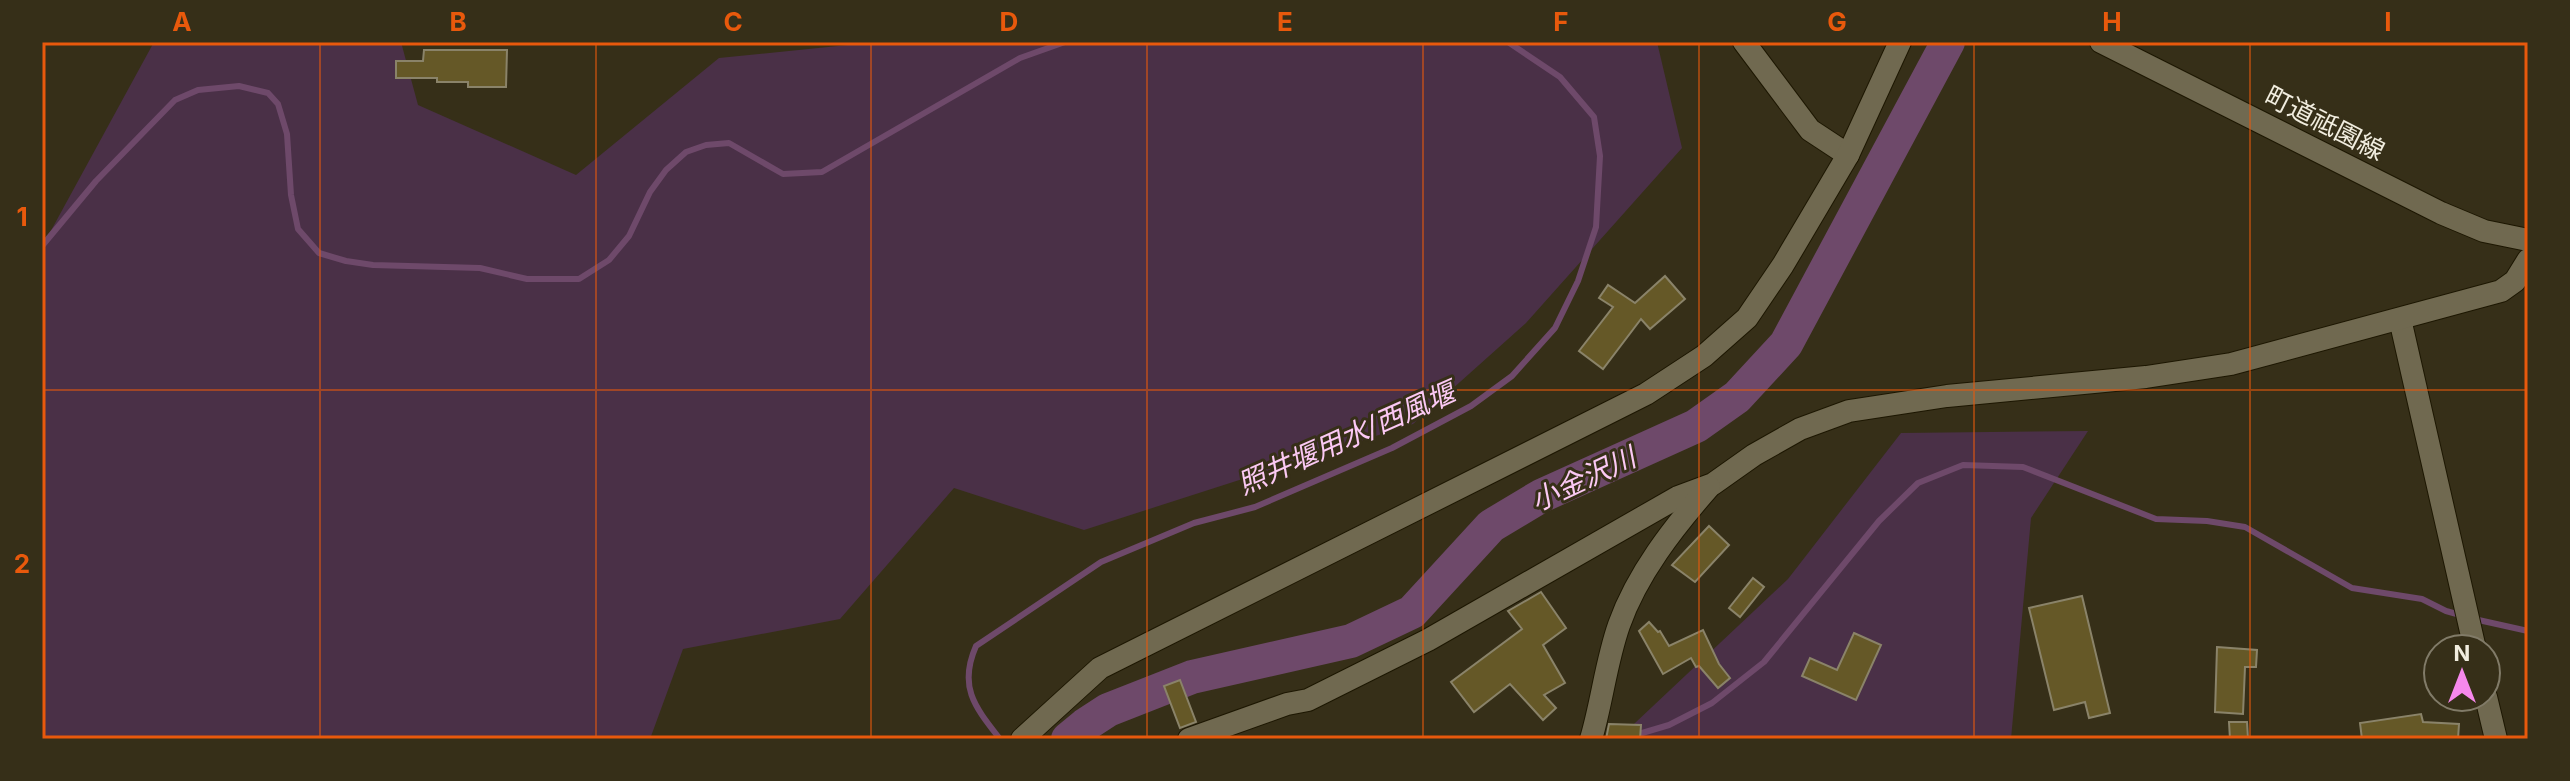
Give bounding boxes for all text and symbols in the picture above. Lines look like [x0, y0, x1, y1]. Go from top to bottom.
text: A [172, 6, 192, 37]
text: B [449, 6, 467, 37]
text: C [723, 6, 743, 37]
text: D [1000, 6, 1018, 37]
text: E [1277, 6, 1293, 37]
text: F [1553, 6, 1569, 37]
text: G [1827, 6, 1847, 37]
text: H [2102, 6, 2122, 37]
text: I [2384, 6, 2392, 37]
street label: 町道祗園線 [2260, 80, 2390, 166]
text: 1 [16, 201, 28, 232]
water label: 照井堰用水/西風堰 [1232, 373, 1464, 501]
water label: 小金沢川 [1525, 439, 1644, 518]
text: 2 [14, 548, 30, 579]
north arrow [2422, 633, 2502, 713]
text: N [2454, 640, 2470, 666]

